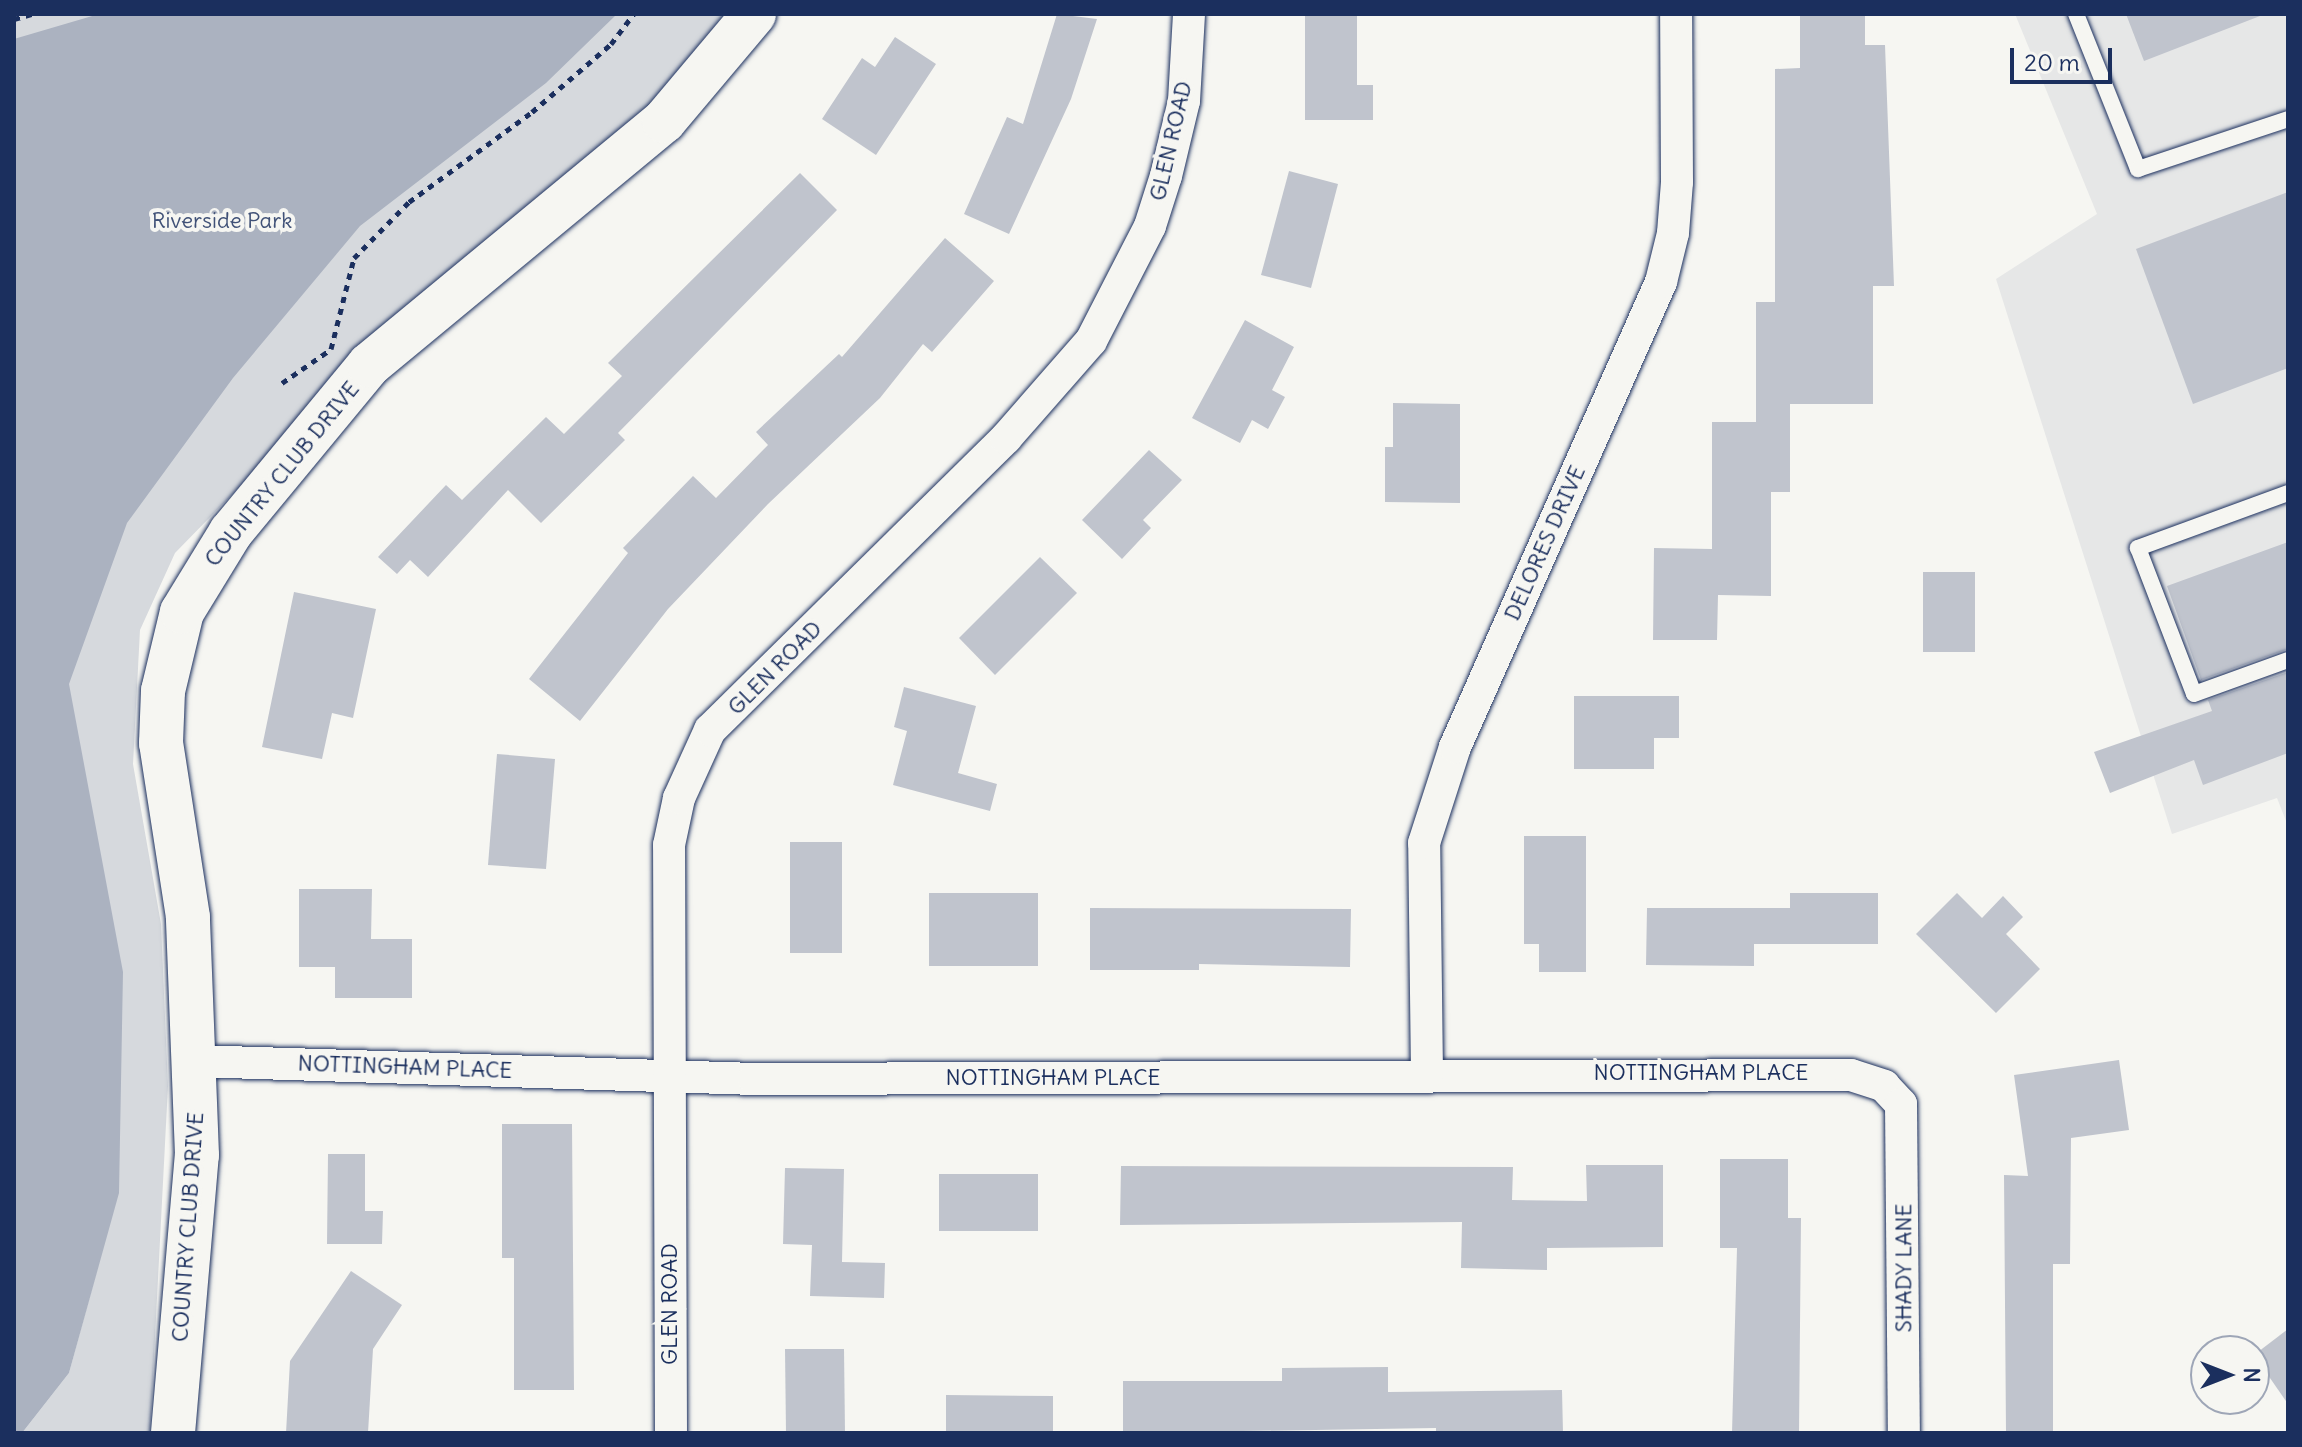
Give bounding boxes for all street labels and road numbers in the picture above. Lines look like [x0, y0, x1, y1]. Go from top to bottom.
street label: GLEN ROAD [1144, 79, 1198, 203]
street label: COUNTRY CLUB DRIVE [199, 376, 365, 572]
street label: DELORES DRIVE [1499, 461, 1591, 625]
street label: GLEN ROAD [723, 616, 827, 720]
street label: NOTTINGHAM PLACE [297, 1050, 513, 1084]
street label: NOTTINGHAM PLACE [1594, 1060, 1808, 1086]
street label: NOTTINGHAM PLACE [946, 1065, 1160, 1091]
street label: COUNTRY CLUB DRIVE [167, 1111, 209, 1343]
street label: SHADY LANE [1891, 1204, 1917, 1332]
street label: GLEN ROAD [657, 1243, 683, 1365]

